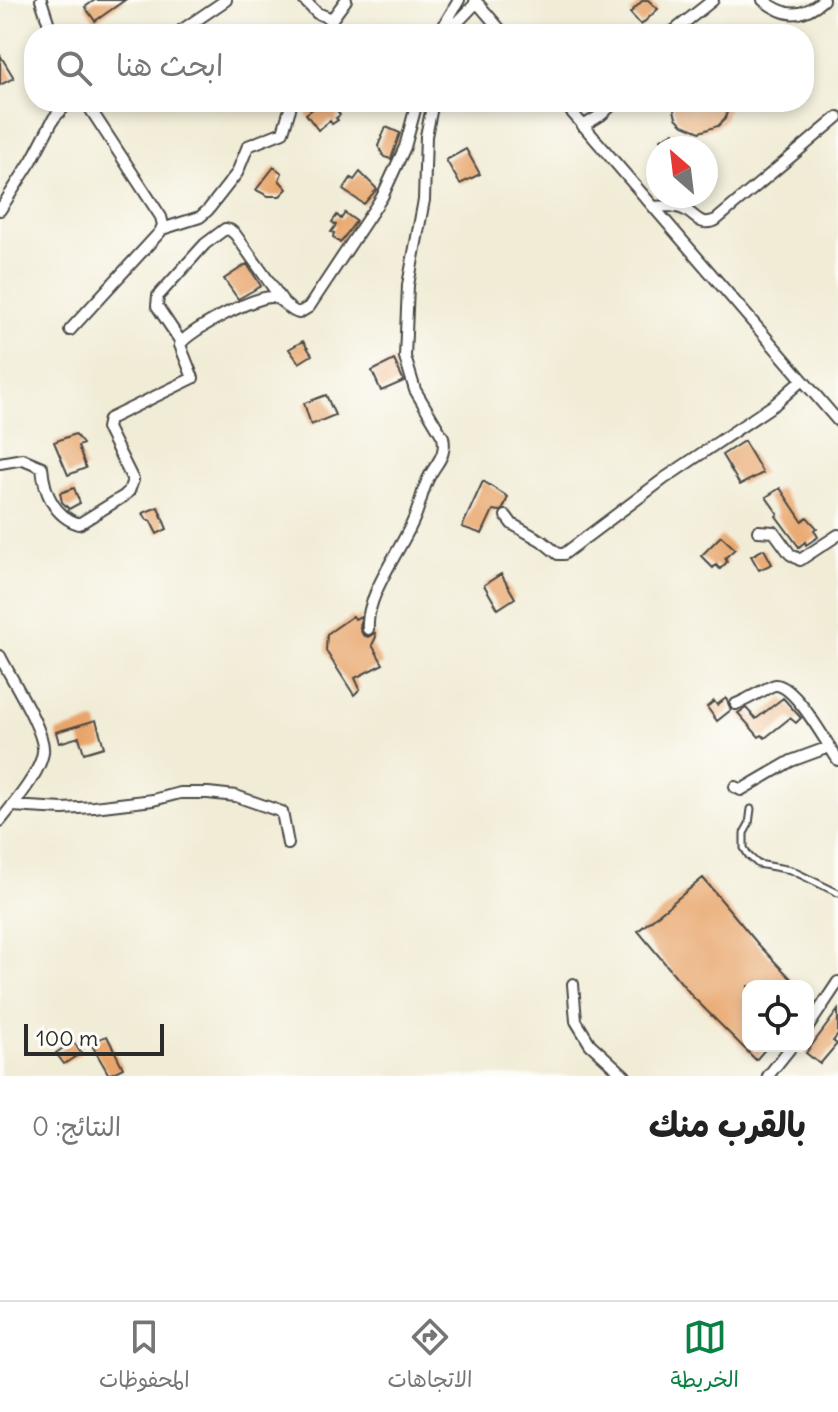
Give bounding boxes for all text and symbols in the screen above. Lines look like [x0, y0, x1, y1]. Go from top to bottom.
search box [24, 24, 814, 112]
icon: search [52, 46, 96, 90]
text: ابحث هنا [116, 46, 223, 84]
north arrow [646, 136, 718, 208]
map controls [742, 980, 814, 1052]
button: locate [742, 980, 814, 1052]
scale bar [24, 1020, 164, 1056]
text: 100 m [36, 1024, 98, 1052]
text: بالقرب منك [649, 1103, 806, 1146]
text: النتائج: 0 [32, 1110, 121, 1143]
tab: المحفوظات [99, 1315, 190, 1399]
tab: الاتجاهات [387, 1315, 472, 1399]
tab: الخريطة [670, 1315, 739, 1399]

